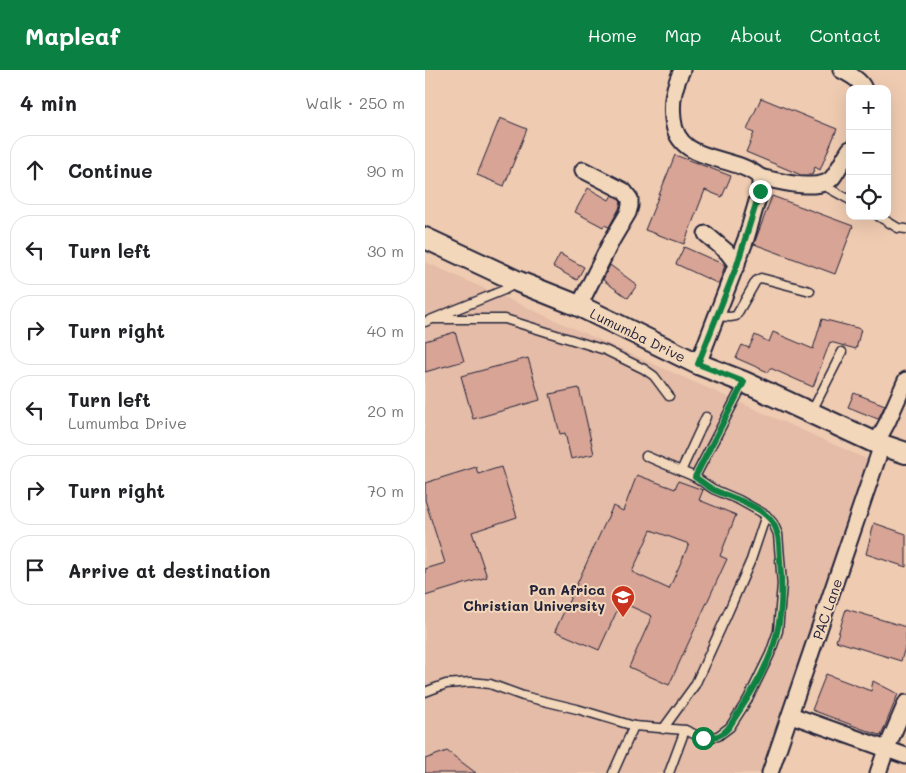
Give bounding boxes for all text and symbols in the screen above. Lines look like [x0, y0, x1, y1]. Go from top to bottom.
text: Mapleaf [25, 20, 120, 51]
text: Home [588, 23, 637, 47]
text: Map [665, 23, 701, 47]
text: About [729, 23, 782, 47]
text: Contact [810, 23, 881, 47]
map controls [846, 85, 891, 220]
button: + [846, 85, 891, 130]
text: 4 min [20, 89, 77, 116]
text: Walk · 250 m [305, 92, 405, 113]
button: − [846, 130, 891, 175]
icon: ahead [21, 156, 49, 184]
text: Continue [68, 158, 153, 183]
text: 90 m [367, 160, 404, 181]
button: locate [846, 175, 891, 220]
route end [749, 180, 772, 203]
icon: left [21, 236, 49, 264]
text: Turn left [68, 238, 151, 263]
text: 30 m [367, 240, 404, 261]
street label: Lumumba Drive [587, 304, 689, 366]
icon: right [21, 316, 49, 344]
text: Turn right [68, 318, 165, 343]
text: 40 m [367, 320, 404, 341]
text: Turn left [68, 387, 151, 412]
icon: left [21, 396, 49, 424]
text: 20 m [367, 400, 404, 421]
text: Lumumba Drive [68, 412, 187, 433]
icon: right [21, 476, 49, 504]
text: Turn right [68, 478, 165, 503]
text: 70 m [367, 480, 404, 501]
icon: arrive [21, 556, 49, 584]
text: Arrive at destination [68, 558, 271, 583]
street label: PAC Lane [808, 576, 846, 642]
place label: Pan Africa Christian University [463, 580, 605, 615]
school or university icon: Pan Africa Christian University [610, 584, 636, 618]
route start [692, 727, 715, 750]

